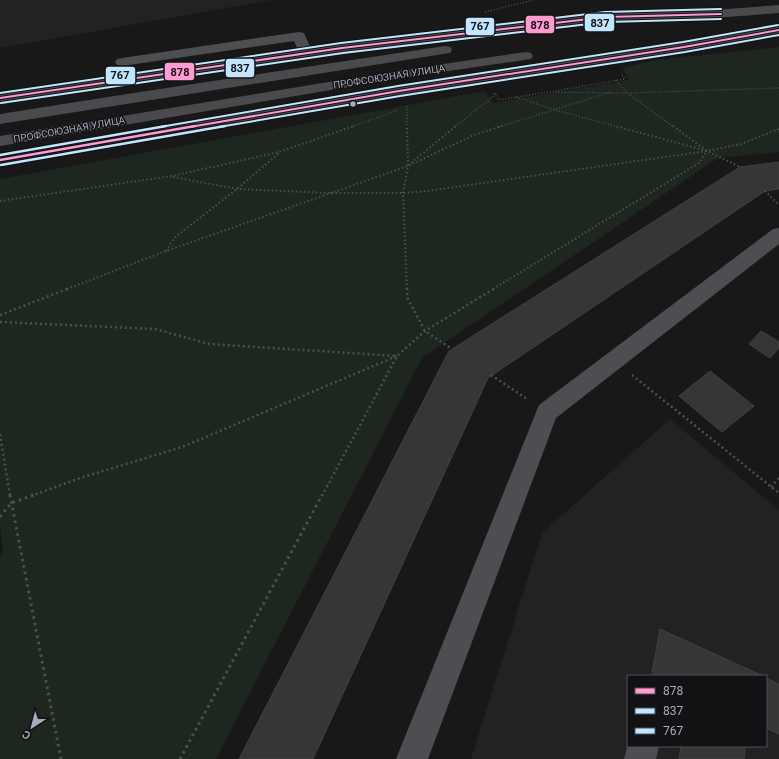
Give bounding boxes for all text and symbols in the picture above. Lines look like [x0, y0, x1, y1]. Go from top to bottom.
line badge: 837 [584, 13, 615, 32]
line badge: 878 [525, 15, 555, 34]
line badge: 767 [465, 17, 495, 36]
text: 837 [591, 17, 609, 30]
text: 878 [531, 19, 549, 32]
text: 767 [471, 20, 489, 33]
line badge: 837 [225, 58, 255, 78]
street label: ПРОФСОЮЗНАЯ УЛИЦА [332, 61, 446, 91]
line badge: 878 [164, 62, 195, 81]
text: 837 [231, 62, 249, 75]
line badge: 767 [105, 66, 136, 85]
text: 878 [171, 66, 189, 79]
text: 767 [111, 69, 129, 82]
unlabelled marker [348, 99, 358, 109]
street label: ПРОФСОЮЗНАЯ УЛИЦА [12, 113, 126, 145]
legend [627, 675, 767, 747]
text: 878 [663, 684, 683, 698]
text: 837 [663, 704, 683, 718]
north arrow [12, 707, 52, 747]
text: 767 [663, 724, 683, 738]
text: С [20, 727, 33, 742]

